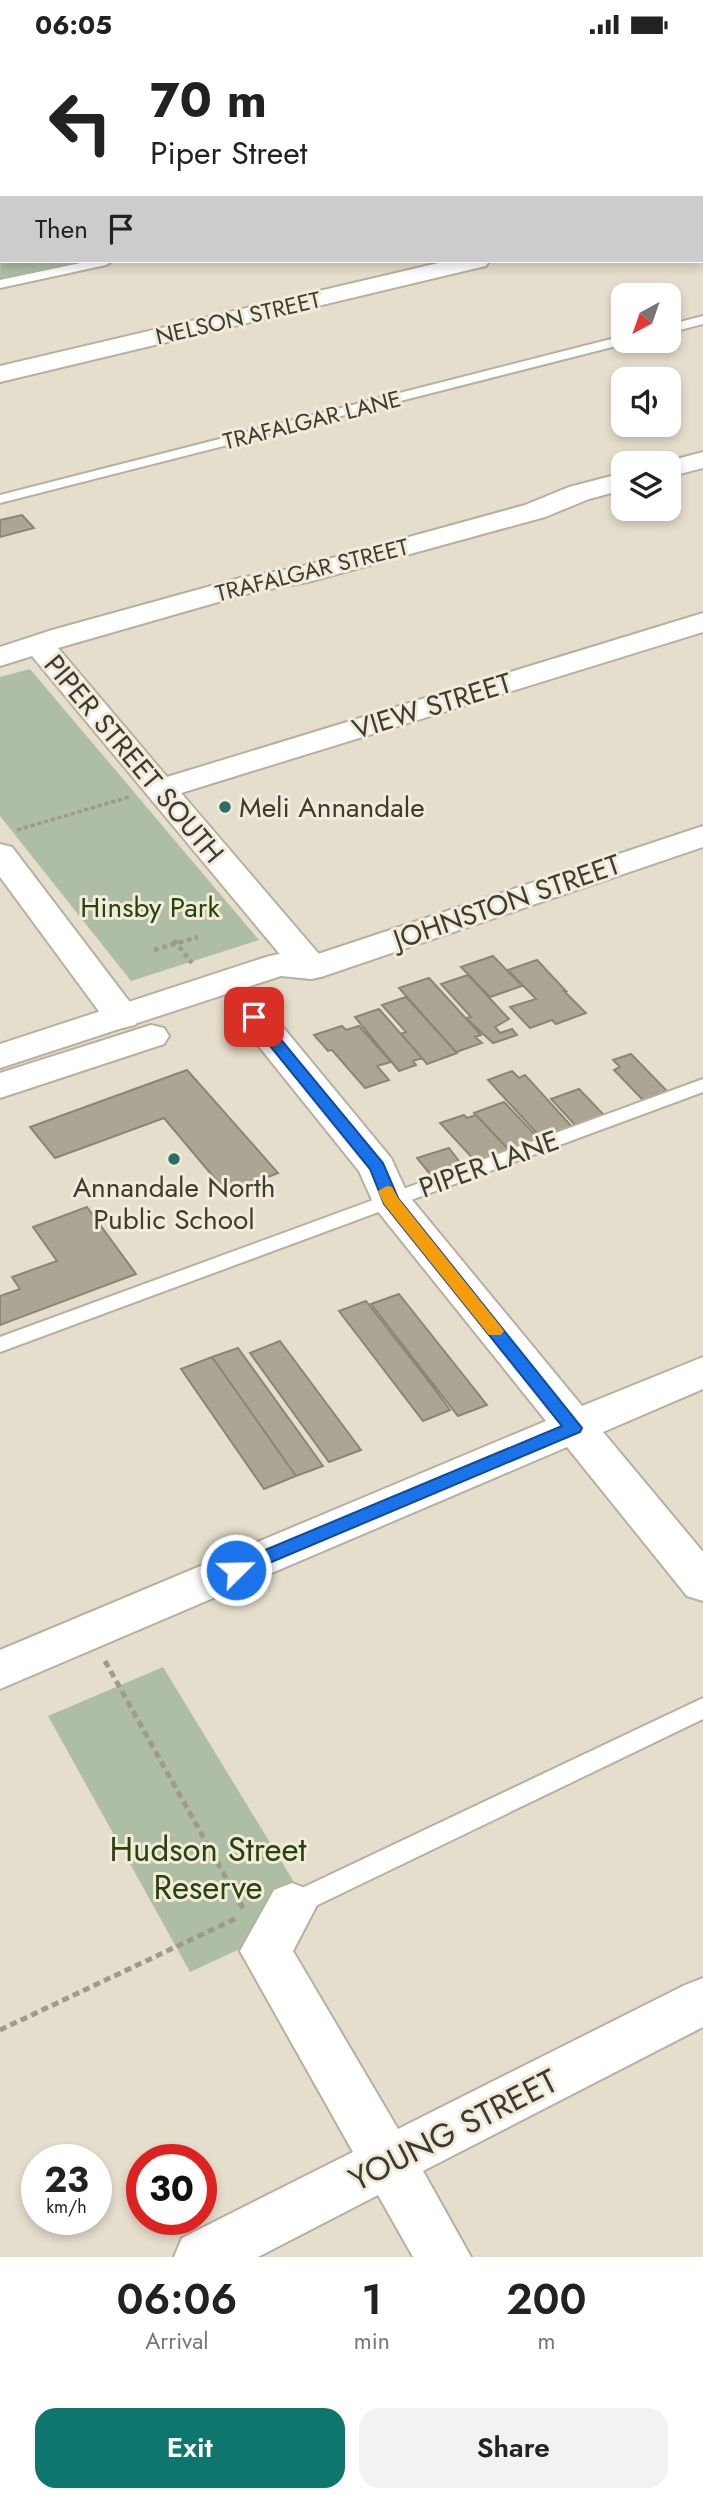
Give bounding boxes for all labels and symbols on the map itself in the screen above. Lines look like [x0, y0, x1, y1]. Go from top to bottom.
street label: NELSON STREET [152, 282, 324, 354]
north arrow [611, 283, 681, 353]
street label: TRAFALGAR LANE [219, 381, 405, 459]
street label: TRAFALGAR STREET [212, 530, 412, 610]
street label: PIPER STREET SOUTH [34, 646, 234, 872]
street label: VIEW STREET [347, 662, 517, 750]
place label: Meli Annandale [239, 787, 425, 828]
marker: Meli Annandale [217, 799, 233, 815]
street label: JOHNSTON STREET [384, 844, 626, 961]
park label: Hinsby Park [80, 887, 220, 928]
pin [224, 987, 284, 1047]
street label: PIPER LANE [413, 1120, 565, 1208]
marker: Annandale North Public School [166, 1151, 182, 1167]
place label: Annandale North Public School [73, 1167, 275, 1240]
position arrow [199, 1533, 273, 1607]
park label: Hudson Street Reserve [109, 1826, 307, 1911]
street label: YOUNG STREET [341, 2057, 566, 2203]
speed limit sign: 30 [126, 2144, 217, 2235]

